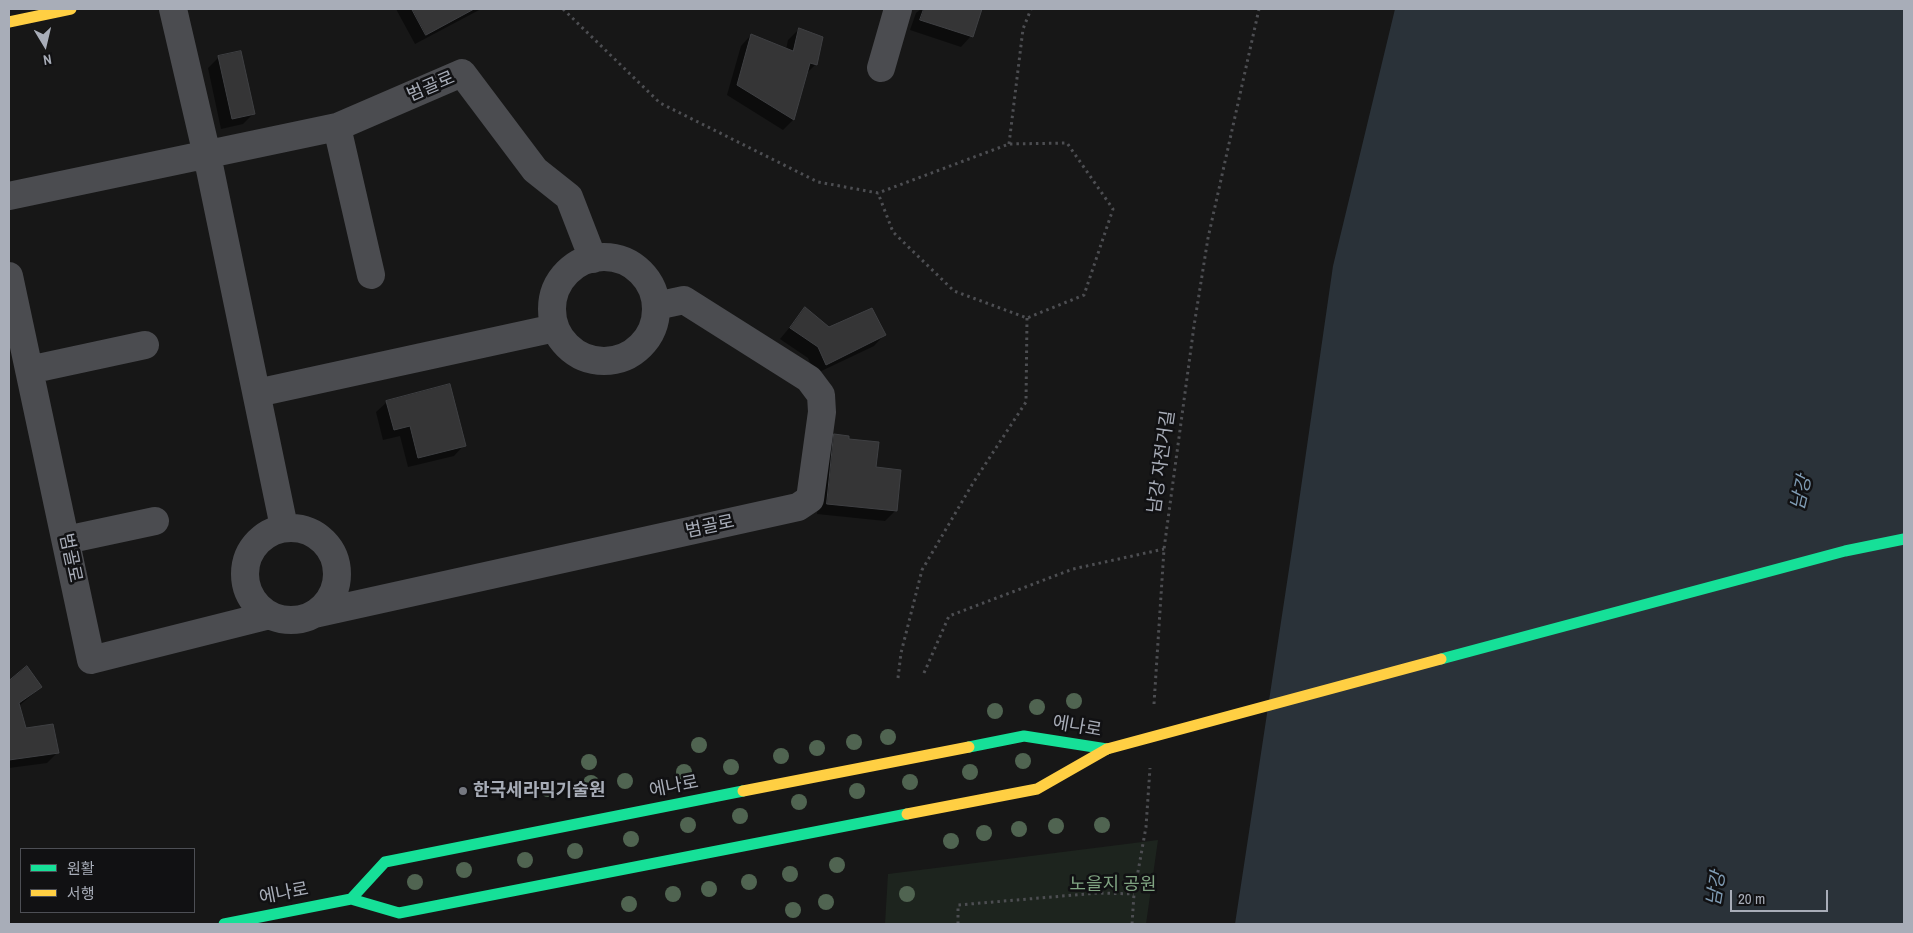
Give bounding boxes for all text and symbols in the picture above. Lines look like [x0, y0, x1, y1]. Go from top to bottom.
north arrow [20, 20, 70, 70]
text: N [42, 50, 53, 69]
street label: 범골로 [404, 67, 458, 107]
street label: 남강 자전거길 [1144, 409, 1180, 515]
water label: 남강 [1787, 473, 1817, 513]
street label: 범골로 [683, 511, 737, 543]
street label: 범골로 [54, 531, 86, 585]
street label: 에나로 [1051, 712, 1103, 742]
street label: 에나로 [648, 772, 700, 802]
place label: 한국세라믹기술원 [473, 780, 605, 802]
marker: 한국세라믹기술원 [457, 785, 469, 797]
legend [20, 848, 195, 913]
text: 원활 [67, 858, 95, 879]
water label: 남강 [1703, 870, 1731, 908]
park label: 노을지 공원 [1070, 874, 1156, 896]
street label: 에나로 [258, 879, 310, 909]
scale bar [1733, 880, 1830, 912]
text: 서행 [67, 883, 95, 904]
text: 20 m [1738, 888, 1765, 909]

